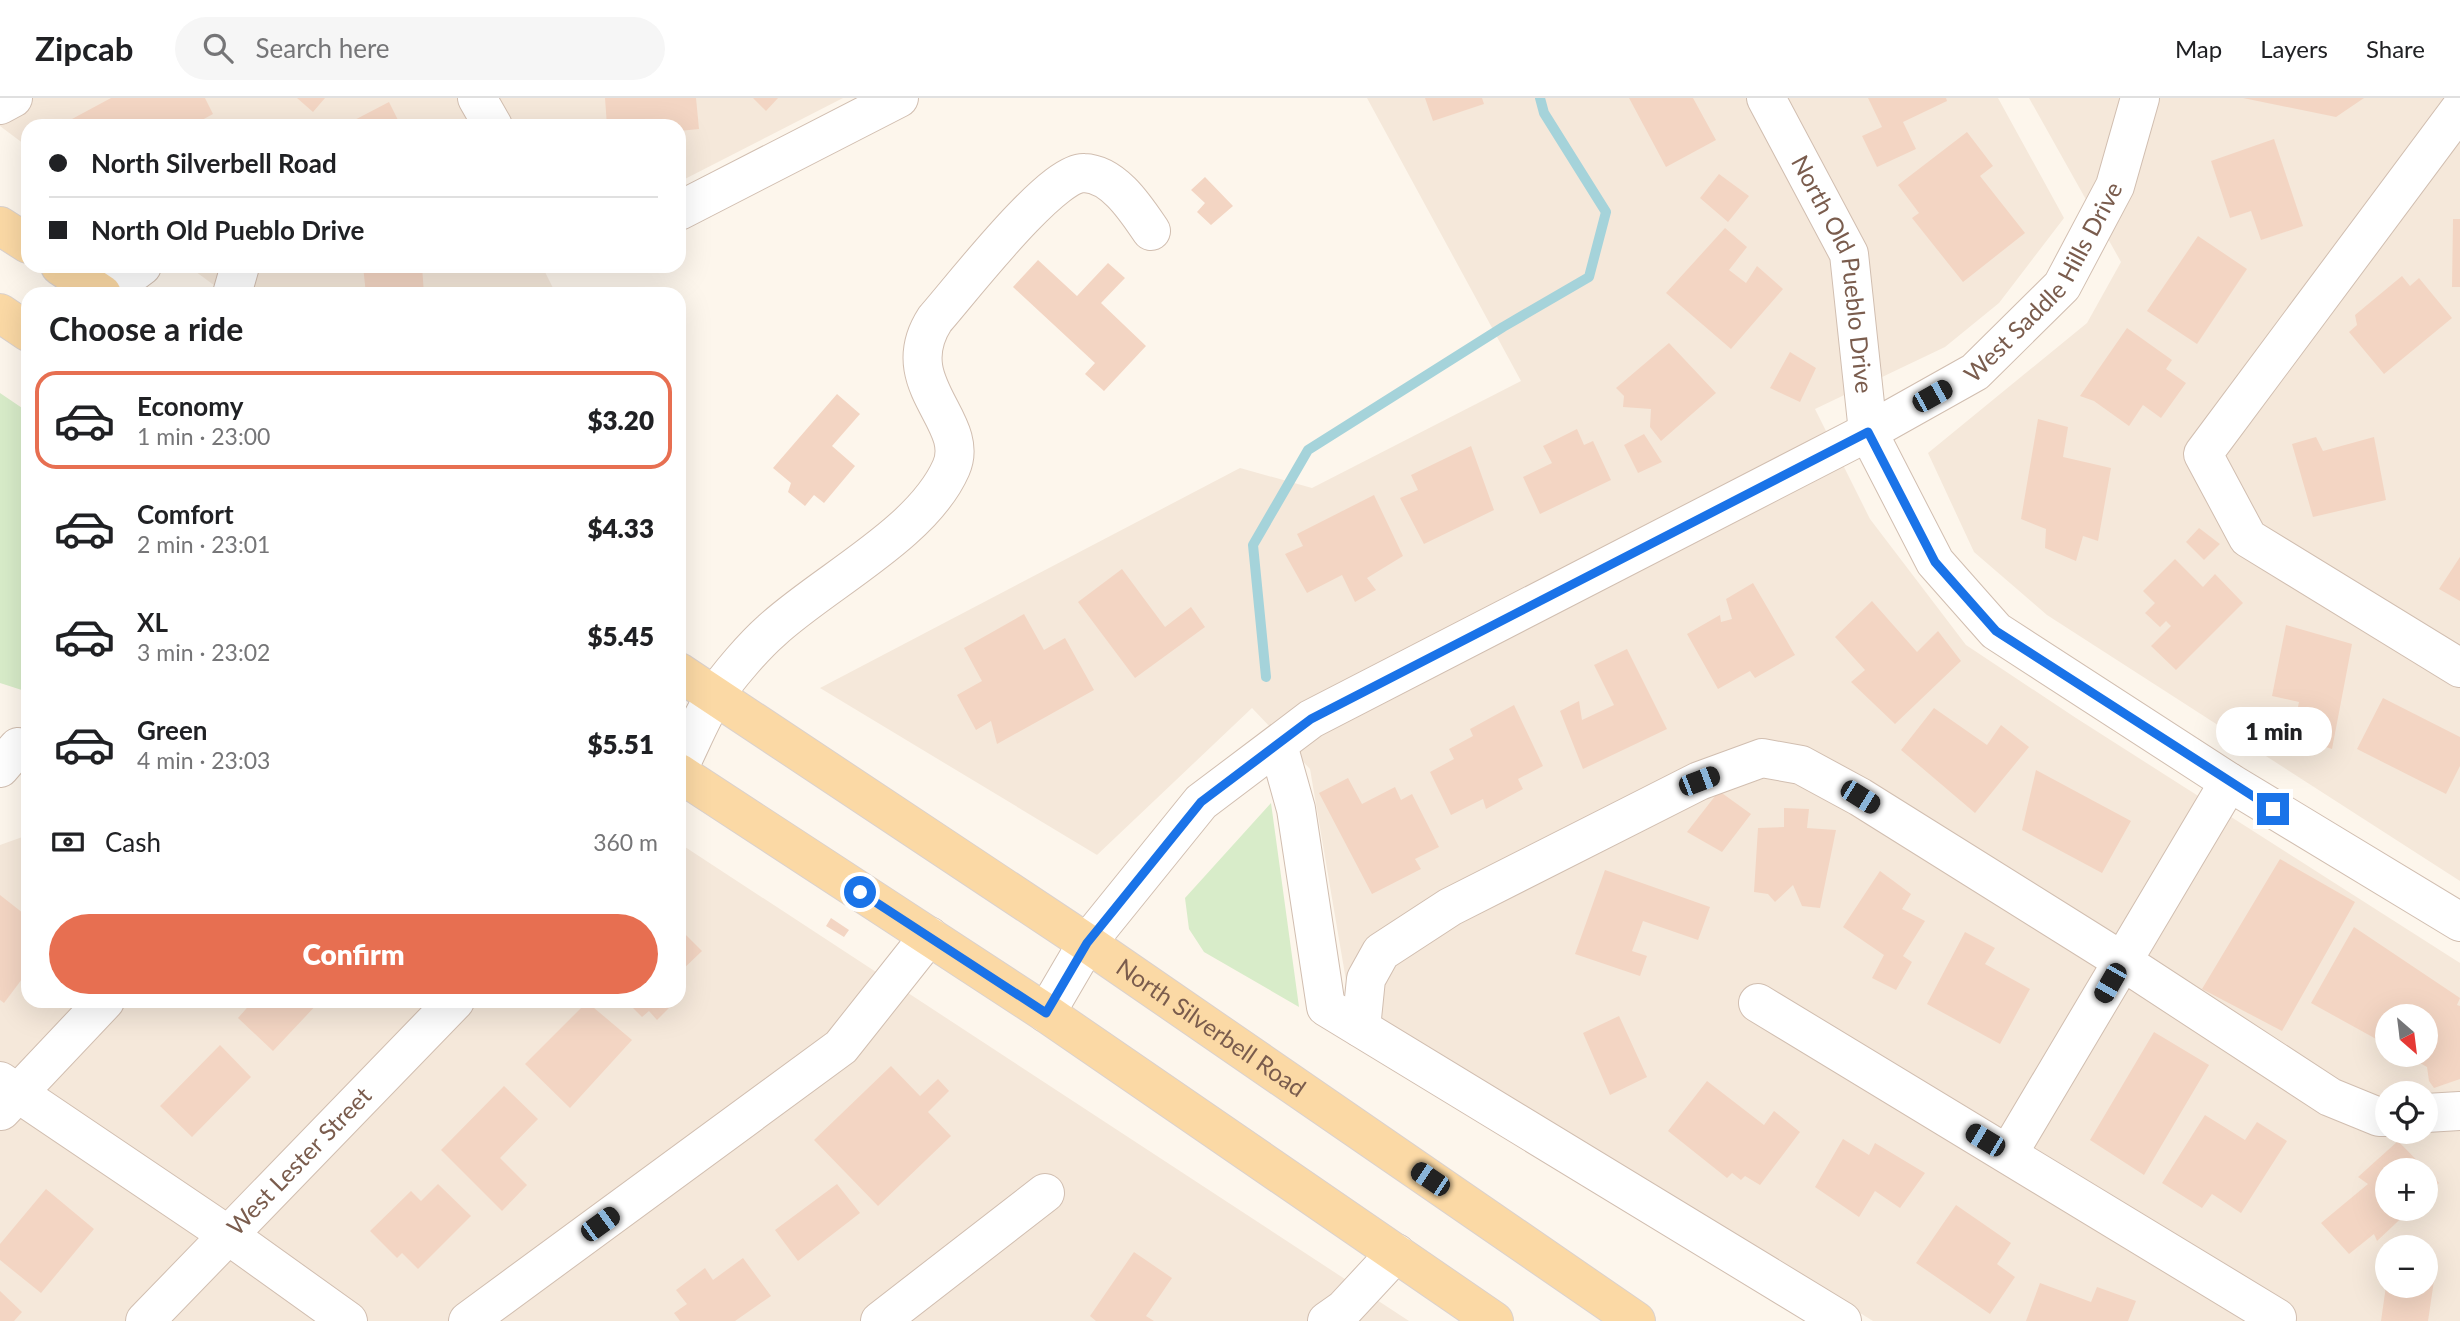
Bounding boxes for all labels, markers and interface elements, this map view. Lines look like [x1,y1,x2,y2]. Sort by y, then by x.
search box [175,17,665,80]
text: Zipcab [35,28,133,68]
icon: search [199,29,237,67]
text: Search here [255,32,390,64]
text: Map [2175,34,2222,63]
text: Layers [2260,34,2328,63]
text: Share [2366,34,2425,63]
text: North Silverbell Road [91,147,337,179]
street label: North Old Pueblo Drive [1786,150,1880,395]
street label: West Saddle Hills Drive [1957,176,2128,387]
text: North Old Pueblo Drive [91,214,364,246]
text: Choose a ride [49,309,243,348]
car [1909,377,1956,415]
icon: car [53,389,116,452]
text: Economy [137,390,243,422]
text: $3.20 [587,404,654,436]
text: 1 min · 23:00 [137,422,270,450]
icon: car [53,497,116,560]
text: Comfort [137,498,234,530]
text: $4.33 [587,512,654,544]
text: 2 min · 23:01 [137,530,270,558]
icon: car [53,605,116,668]
text: XL [137,606,168,638]
text: $5.45 [587,620,654,652]
text: 3 min · 23:02 [137,638,270,666]
callout: 1 min [2215,708,2331,756]
icon: car [53,713,116,776]
text: Green [137,714,207,746]
text: 1 min [2245,717,2303,745]
text: $5.51 [587,728,654,760]
text: 4 min · 23:03 [137,746,270,774]
car [1676,764,1723,798]
car [1837,777,1884,817]
route end [2257,793,2289,825]
icon: cash [49,823,87,861]
text: Cash [105,826,161,858]
text: 360 m [593,828,658,856]
route start [844,876,876,908]
button: Confirm [49,914,658,994]
street label: North Silverbell Road [1111,952,1312,1102]
car [2091,960,2130,1006]
north arrow [2375,1004,2438,1068]
map controls [2375,1004,2438,1298]
street label: West Lester Street [220,1080,377,1241]
button: locate [2375,1081,2438,1144]
car [1962,1120,2009,1160]
button: + [2375,1158,2438,1221]
car [1407,1159,1454,1199]
car [577,1203,624,1245]
button: − [2375,1235,2438,1298]

